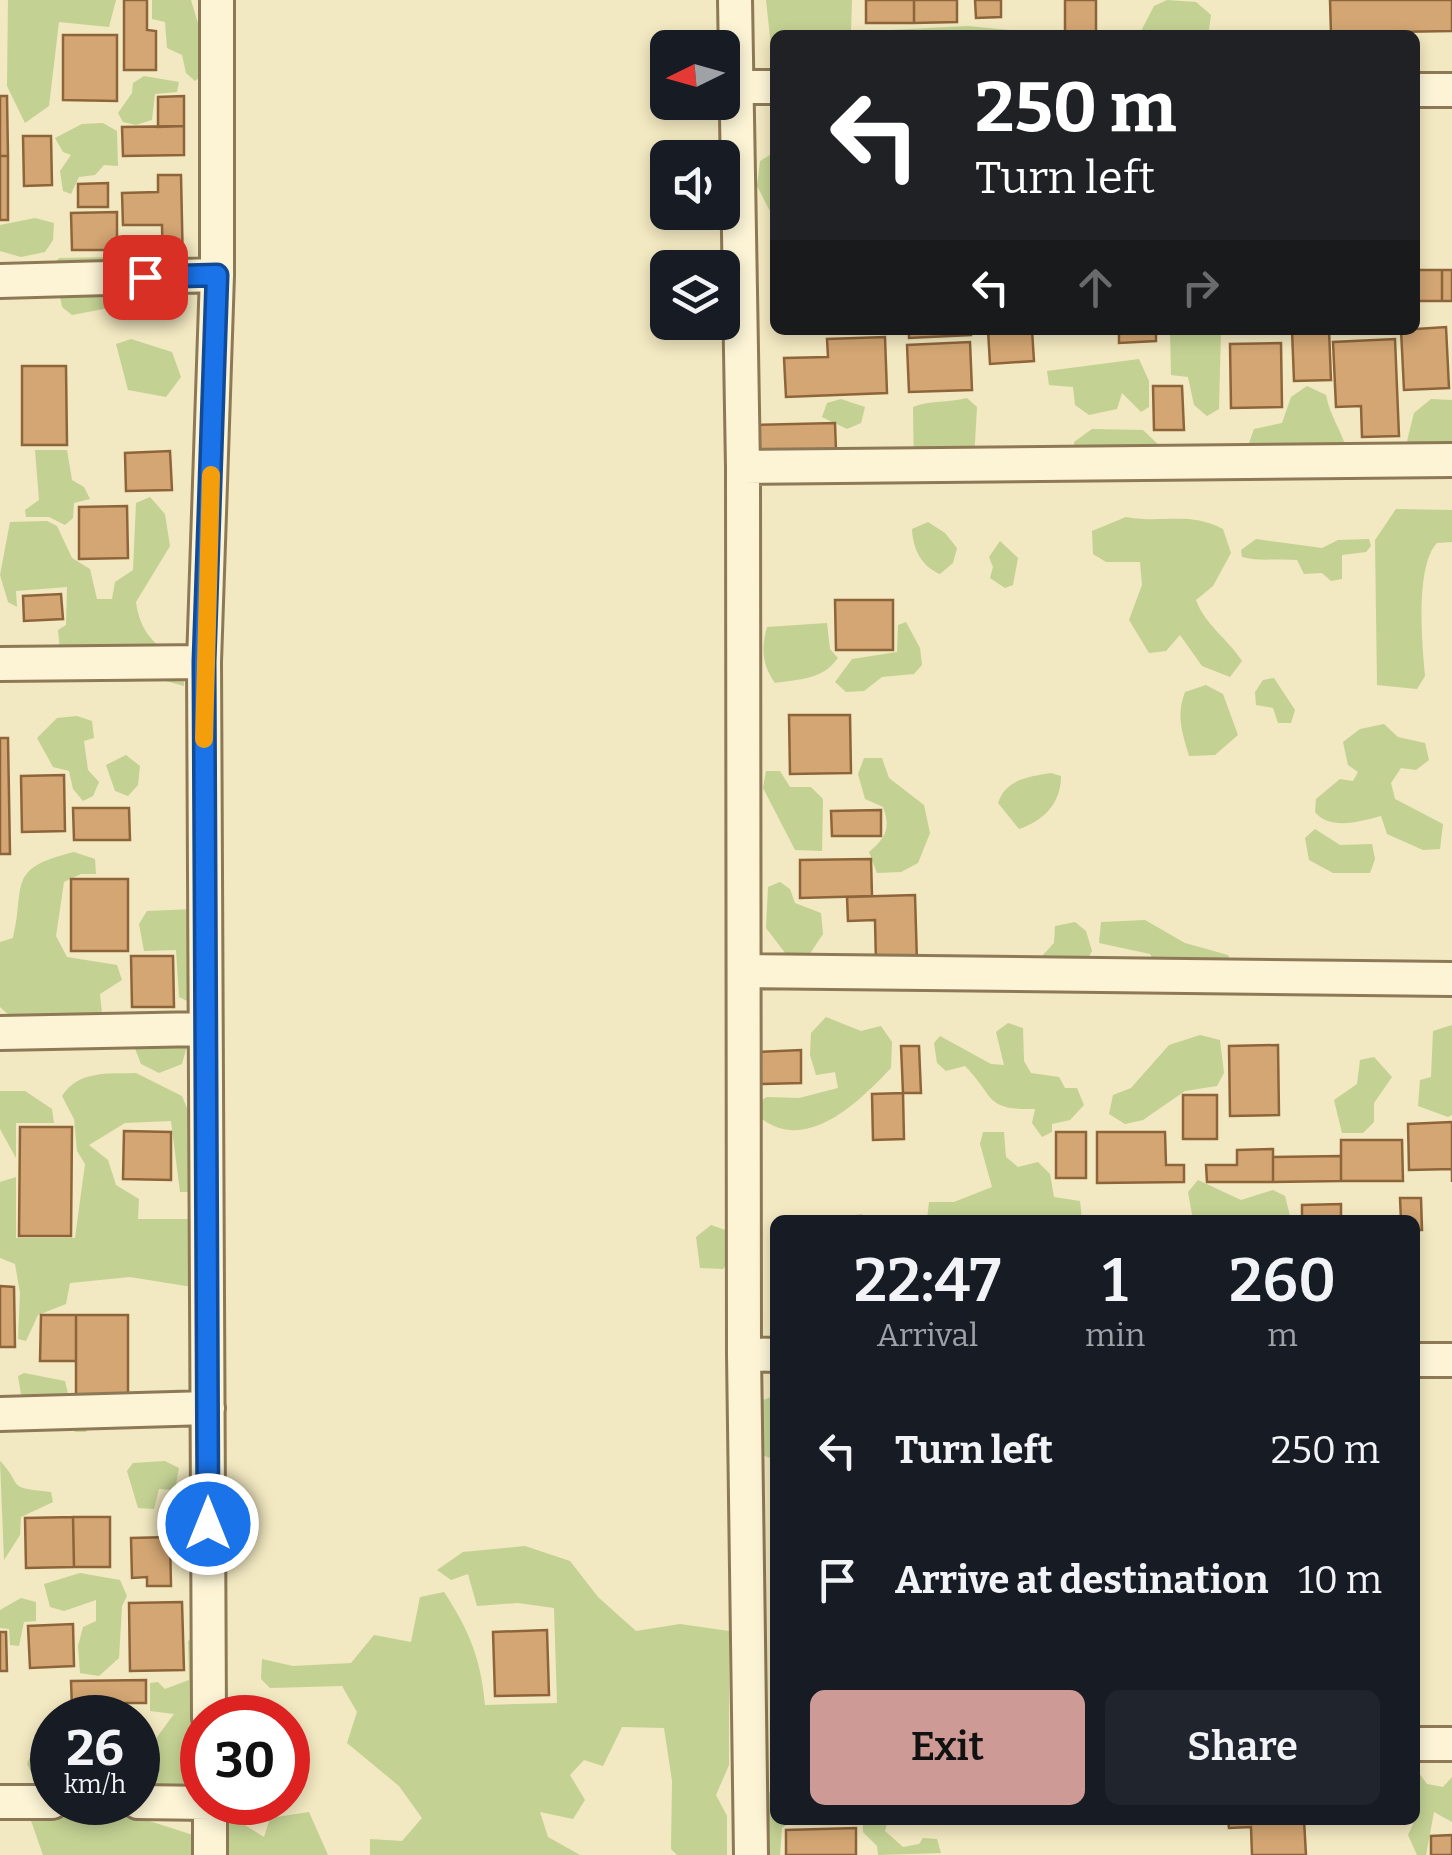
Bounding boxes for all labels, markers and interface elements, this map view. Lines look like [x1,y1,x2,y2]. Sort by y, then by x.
north arrow [650,30,740,120]
map controls [650,30,740,340]
text: 250 m [975,66,1177,150]
icon: left [810,70,940,200]
button: sound [650,140,740,230]
text: Turn left [975,151,1155,205]
pin [103,235,188,320]
icon: arrive [118,250,173,305]
button: layers [650,250,740,340]
icon: left [963,260,1018,315]
icon: ahead [1068,260,1123,315]
icon: right [1173,260,1228,315]
text: 22:47 [854,1245,1001,1317]
text: 1 [1102,1245,1128,1317]
text: 260 [1229,1245,1336,1317]
text: Arrival [877,1316,978,1354]
text: min [1085,1316,1145,1354]
text: m [1267,1316,1298,1354]
icon: left [810,1423,865,1478]
text: Turn left [895,1427,1053,1473]
text: 250 m [1271,1427,1380,1473]
position arrow [156,1472,260,1576]
icon: arrive [810,1553,865,1608]
text: Arrive at destination [895,1557,1268,1603]
text: 10 m [1298,1557,1382,1603]
button: Exit [810,1690,1085,1805]
button: Share [1105,1690,1380,1805]
speed limit sign: 30 [180,1695,310,1825]
text: 26 [66,1718,124,1778]
text: km/h [64,1770,126,1800]

